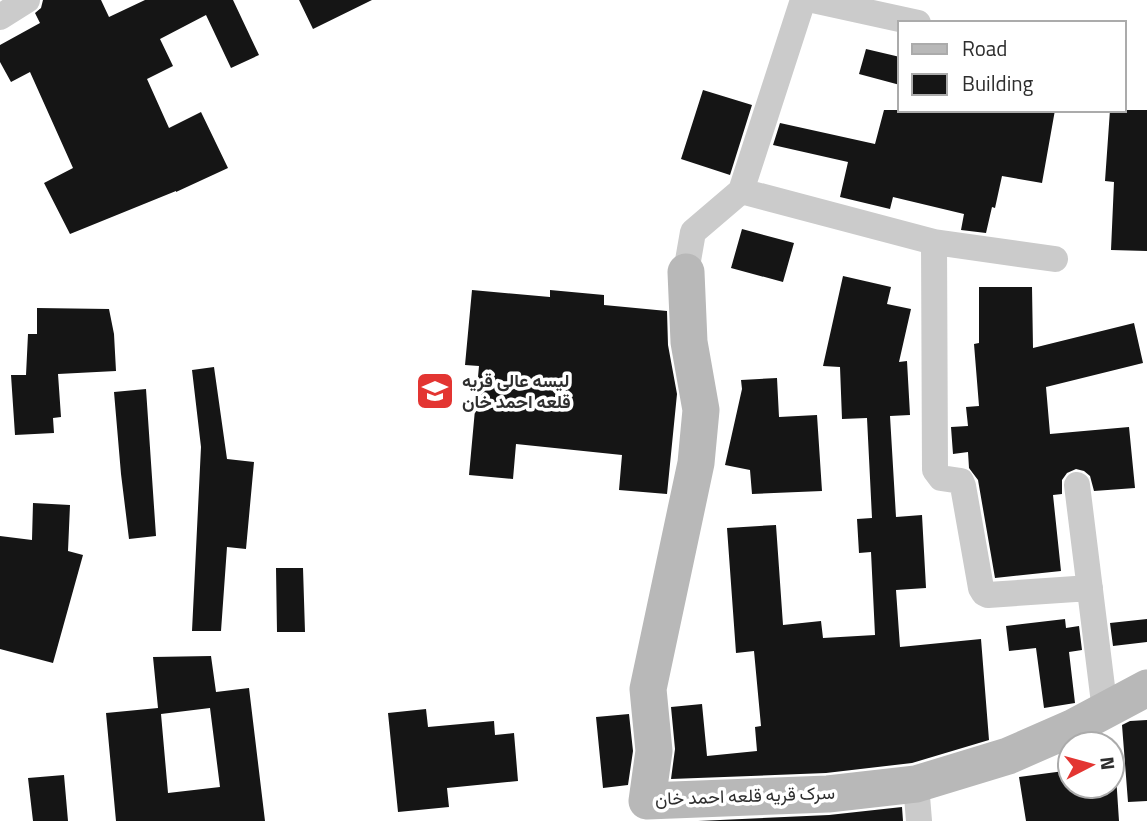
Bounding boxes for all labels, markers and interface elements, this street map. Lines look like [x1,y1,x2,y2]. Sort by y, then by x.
legend [898,21,1126,112]
text: Road [962,32,1007,64]
text: Building [962,67,1034,99]
place label: لیسه عالی قریه قلعه احمد خان [462,367,571,415]
school or university icon: لیسه عالی قریه قلعه احمد خان [414,370,456,412]
north arrow [1056,730,1126,800]
text: N [1093,755,1124,771]
street label: سرک قریه قلعه احمد خان [655,779,835,812]

